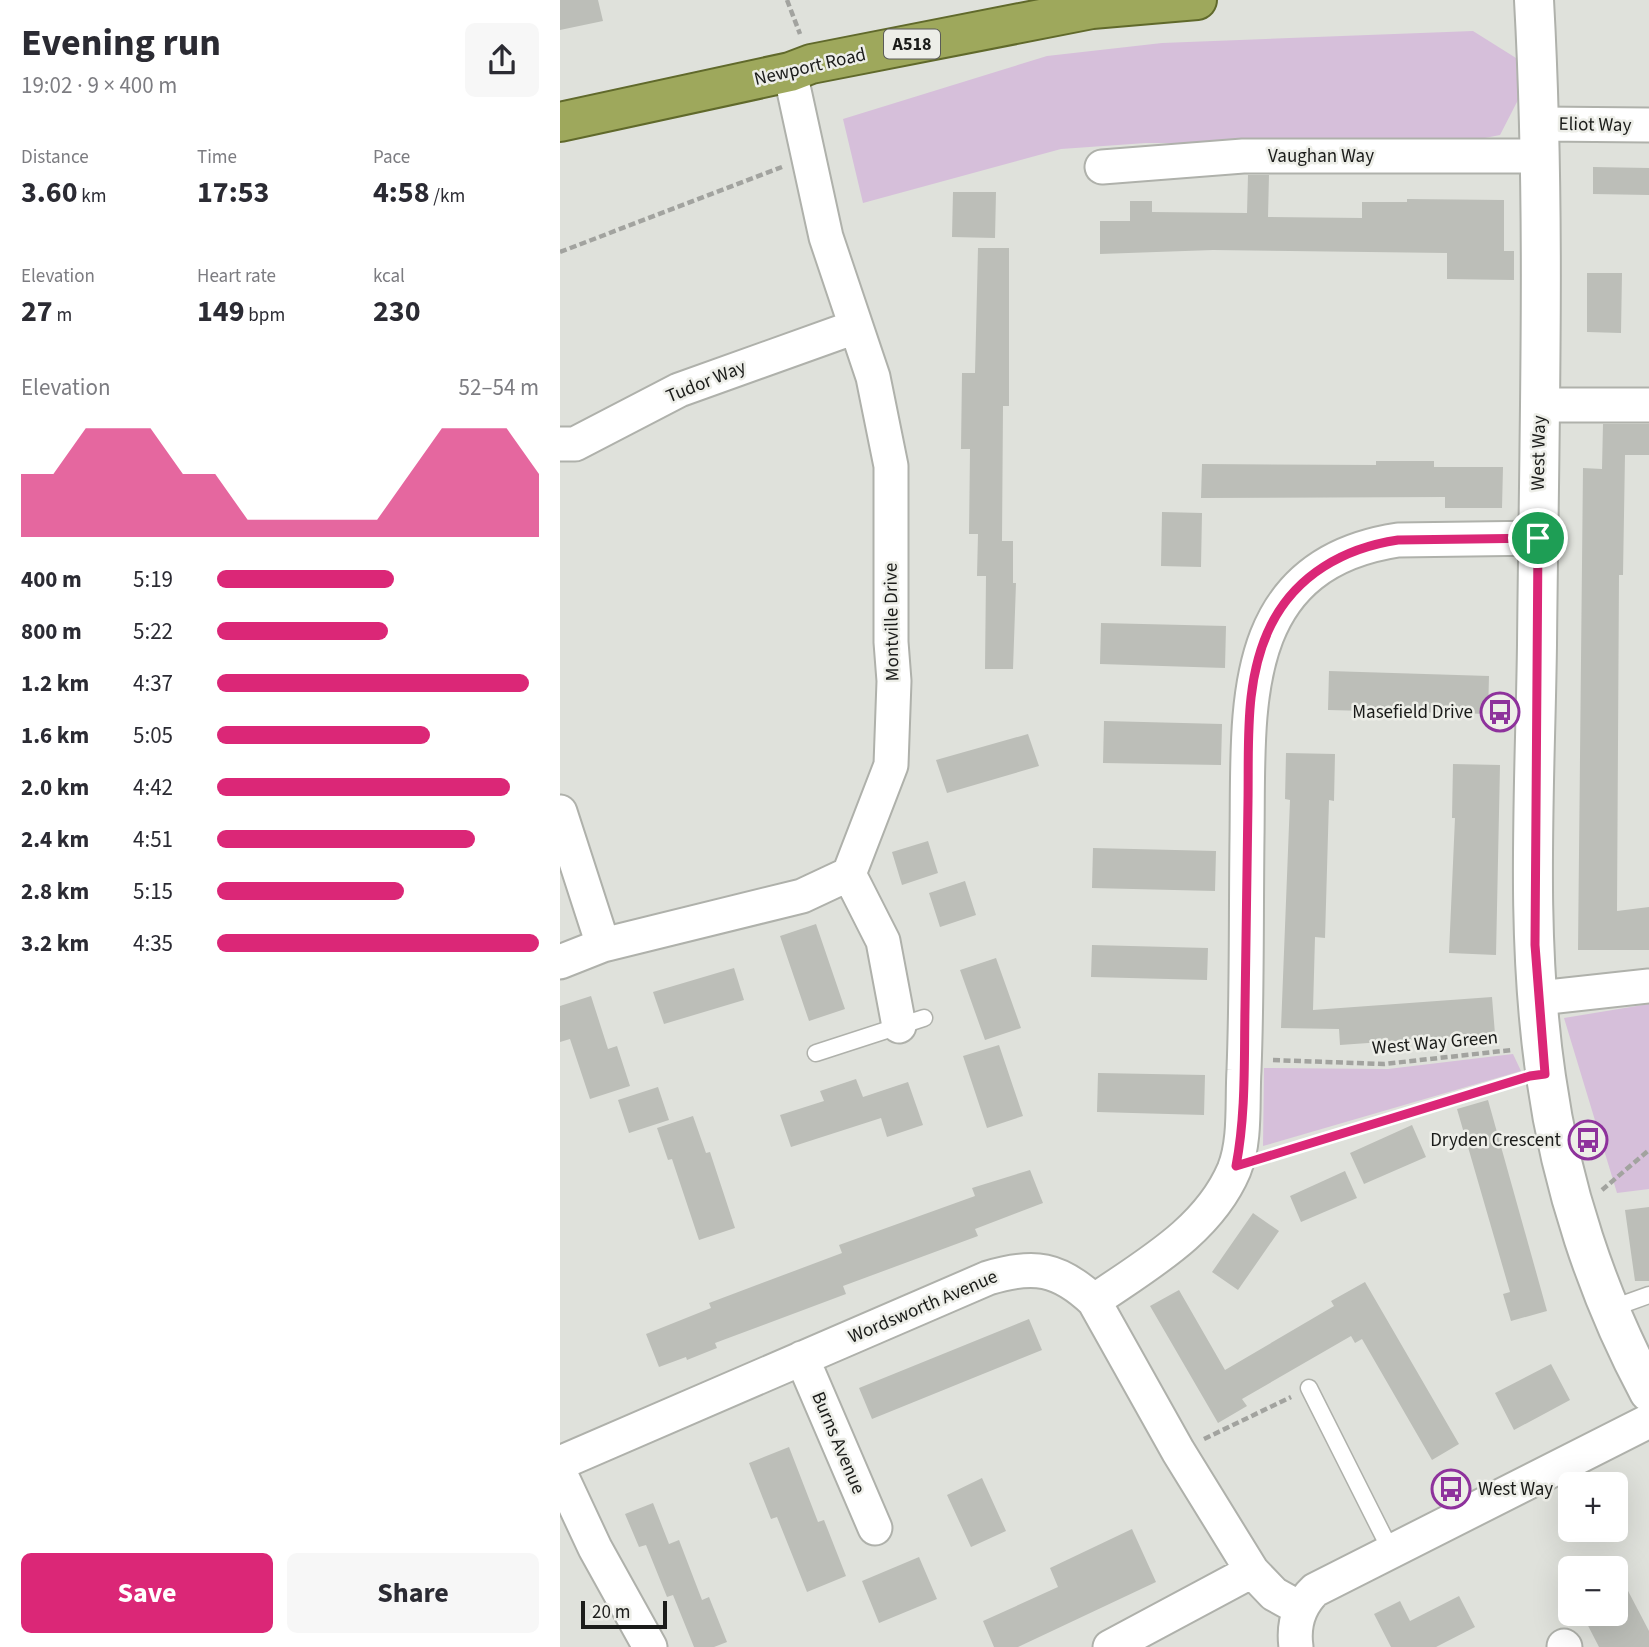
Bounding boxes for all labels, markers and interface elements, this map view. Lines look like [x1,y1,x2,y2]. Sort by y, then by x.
text: Evening run [21,16,221,70]
button: share [465,23,539,97]
road number: A518 [884,29,940,58]
street label: Newport Road [751,41,869,93]
text: 19:02 · 9 × 400 m [21,69,177,102]
street label: Eliot Way [1558,111,1632,139]
street label: Vaughan Way [1268,143,1374,170]
text: Distance [21,144,89,171]
text: Time [197,144,237,171]
text: Pace [373,144,410,171]
text: 3.60 [21,171,78,214]
text: 17:53 [197,171,269,214]
text: 4:58 [373,171,430,214]
text: km [78,183,107,210]
text: /km [430,183,465,210]
text: Elevation [21,263,95,290]
text: Heart rate [197,263,276,290]
text: kcal [373,263,405,290]
text: 27 [21,290,53,333]
text: 149 [197,290,245,333]
text: 230 [373,290,421,333]
text: m [53,302,72,329]
text: bpm [245,302,285,329]
street label: Tudor Way [662,354,750,410]
text: Elevation [21,371,111,404]
text: 52–54 m [459,371,539,404]
street label: West Way [1525,415,1553,491]
pin [1508,508,1568,568]
icon: arrive [1519,519,1557,557]
street label: Montville Drive [877,562,907,682]
text: 400 m [21,563,82,596]
text: 5:19 [133,563,173,596]
text: 800 m [21,615,82,648]
text: 5:22 [133,615,173,648]
text: 1.2 km [21,667,89,700]
text: 4:37 [133,667,173,700]
bus stop icon: Masefield Drive [1479,691,1521,733]
place label: Masefield Drive [1352,699,1473,726]
text: 1.6 km [21,719,89,752]
text: 5:05 [133,719,173,752]
text: 2.0 km [21,771,89,804]
text: 4:42 [133,771,173,804]
text: 2.4 km [21,823,89,856]
text: 4:51 [133,823,173,856]
text: 2.8 km [21,875,89,908]
text: 5:15 [133,875,173,908]
text: 3.2 km [21,927,89,960]
text: 4:35 [133,927,173,960]
street label: West Way Green [1371,1024,1499,1062]
bus stop icon: Dryden Crescent [1567,1119,1609,1161]
place label: Dryden Crescent [1430,1127,1562,1154]
street label: Wordsworth Avenue [844,1263,1002,1351]
street label: Burns Avenue [804,1388,872,1498]
bus stop icon: West Way [1430,1468,1472,1510]
map controls [1558,1472,1628,1626]
button: + [1558,1472,1628,1542]
place label: West Way [1478,1476,1553,1503]
button: Save [21,1553,273,1633]
button: Share [287,1553,539,1633]
button: − [1558,1556,1628,1626]
scale bar [581,1598,667,1630]
text: 20 m [592,1599,630,1626]

